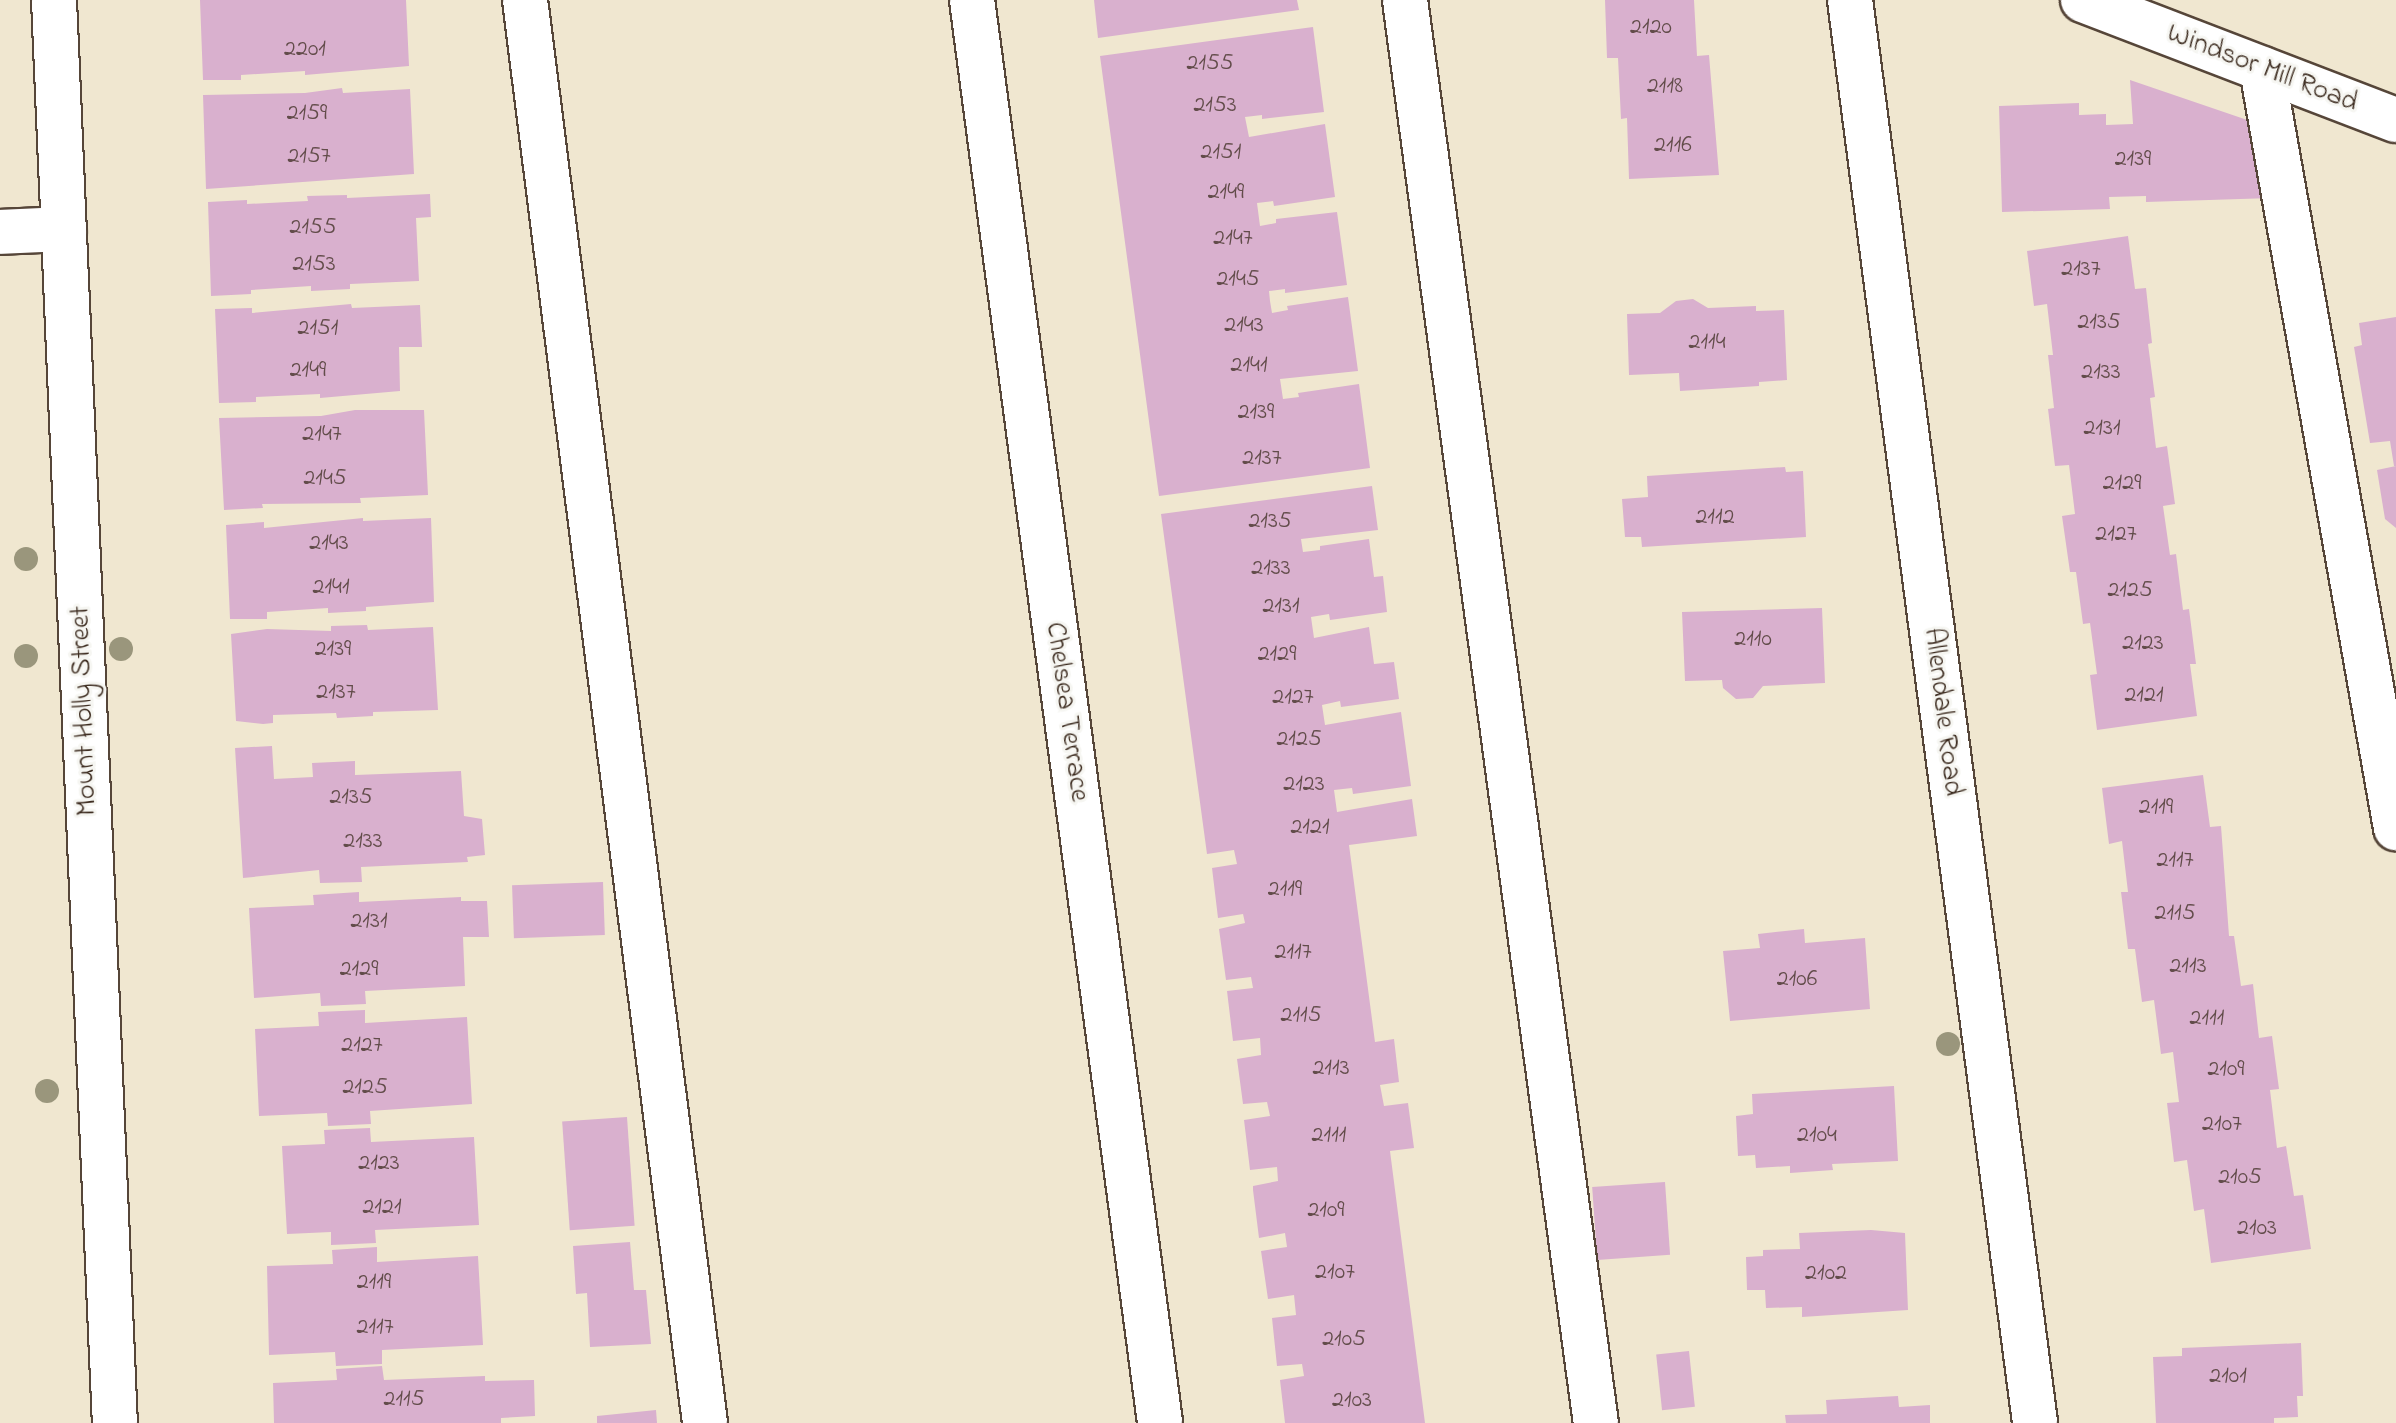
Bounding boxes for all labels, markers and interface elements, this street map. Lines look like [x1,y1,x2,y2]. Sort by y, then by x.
house number: 2120 [1630,14,1672,42]
street label: Windsor Mill Road [2162,17,2362,121]
house number: 2201 [284,36,326,64]
house number: 2155 [1186,50,1234,78]
house number: 2118 [1647,73,1683,101]
house number: 2153 [1193,92,1237,120]
house number: 2159 [287,100,327,128]
house number: 2116 [1654,132,1692,160]
house number: 2151 [1201,139,1241,167]
house number: 2157 [287,143,331,171]
house number: 2139 [2115,146,2151,174]
house number: 2149 [1208,179,1244,207]
house number: 2155 [289,214,337,242]
house number: 2147 [1213,225,1253,253]
house number: 2153 [292,251,336,279]
house number: 2137 [2061,256,2101,284]
house number: 2145 [1216,266,1260,294]
house number: 2135 [2077,309,2121,337]
house number: 2143 [1224,312,1264,340]
house number: 2151 [298,315,338,343]
house number: 2114 [1688,329,1726,357]
house number: 2141 [1230,352,1268,380]
house number: 2149 [290,357,326,385]
house number: 2133 [2081,359,2121,387]
house number: 2139 [1238,399,1274,427]
house number: 2131 [2083,415,2121,443]
house number: 2147 [302,421,342,449]
house number: 2137 [1242,445,1282,473]
house number: 2145 [303,465,347,493]
house number: 2129 [2103,470,2141,498]
house number: 2112 [1695,504,1735,532]
house number: 2135 [1248,508,1292,536]
house number: 2127 [2095,521,2137,549]
house number: 2143 [309,530,349,558]
house number: 2133 [1251,555,1291,583]
house number: 2141 [312,574,350,602]
house number: 2125 [2107,577,2153,605]
house number: 2131 [1262,593,1300,621]
street label: Mount Holly Street [65,605,105,817]
street label: Chelsea Terrace [1037,620,1095,804]
house number: 2110 [1734,626,1772,654]
street label: Allendale Road [1915,626,1969,798]
house number: 2123 [2122,630,2164,658]
house number: 2139 [315,636,351,664]
house number: 2129 [1258,641,1296,669]
house number: 2137 [316,679,356,707]
house number: 2121 [2124,682,2164,710]
house number: 2127 [1272,684,1314,712]
house number: 2125 [1276,726,1322,754]
house number: 2123 [1283,771,1325,799]
house number: 2135 [329,784,373,812]
house number: 2119 [2139,794,2173,822]
house number: 2121 [1290,814,1330,842]
house number: 2133 [343,828,383,856]
house number: 2117 [2156,847,2194,875]
house number: 2119 [1268,876,1302,904]
house number: 2115 [2155,900,2195,928]
house number: 2131 [350,908,388,936]
house number: 2117 [1274,939,1312,967]
house number: 2113 [2169,953,2207,981]
house number: 2129 [340,956,378,984]
house number: 2106 [1777,966,1817,994]
house number: 2115 [1281,1002,1321,1030]
house number: 2111 [2190,1005,2224,1033]
house number: 2127 [341,1032,383,1060]
house number: 2113 [1312,1055,1350,1083]
house number: 2109 [2207,1056,2245,1084]
house number: 2125 [342,1074,388,1102]
house number: 2107 [2202,1111,2242,1139]
house number: 2111 [1312,1122,1346,1150]
house number: 2104 [1797,1122,1837,1150]
house number: 2123 [358,1150,400,1178]
house number: 2105 [2218,1164,2262,1192]
house number: 2121 [362,1194,402,1222]
house number: 2109 [1307,1197,1345,1225]
house number: 2103 [2237,1215,2277,1243]
house number: 2107 [1315,1259,1355,1287]
house number: 2102 [1805,1260,1847,1288]
house number: 2119 [357,1269,391,1297]
house number: 2117 [356,1314,394,1342]
house number: 2105 [1322,1326,1366,1354]
house number: 2101 [2209,1363,2247,1391]
house number: 2115 [384,1386,424,1414]
house number: 2103 [1332,1387,1372,1415]

